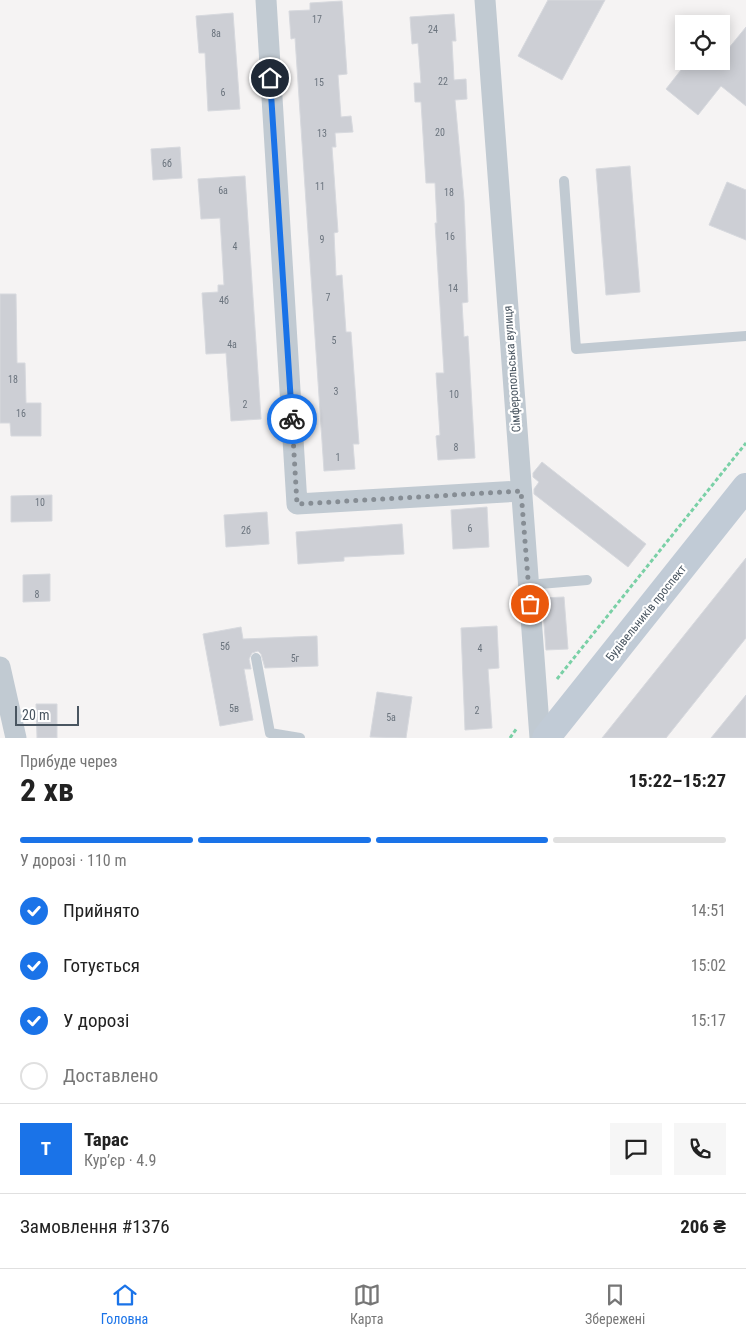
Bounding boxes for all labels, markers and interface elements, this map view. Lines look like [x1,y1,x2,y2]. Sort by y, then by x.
house number: 17 [312,14,322,25]
map controls [675,15,730,70]
button: locate [675,15,730,70]
house number: 24 [428,24,438,35]
house number: 8а [211,28,221,39]
pin [249,57,291,99]
icon: home [256,64,284,92]
house number: 22 [438,76,448,87]
house number: 15 [314,77,324,88]
house number: 6 [221,87,226,98]
house number: 20 [435,127,445,138]
house number: 13 [317,128,327,139]
house number: 6б [162,158,172,169]
house number: 11 [315,181,325,192]
house number: 6а [218,185,228,196]
house number: 18 [444,187,454,198]
house number: 16 [445,231,455,242]
house number: 9 [320,234,325,245]
house number: 4 [233,241,238,252]
house number: 14 [448,283,458,294]
house number: 7 [326,292,331,303]
house number: 4б [219,295,229,306]
street label: Сімферопольська вулиця [501,305,523,433]
house number: 5 [332,335,337,346]
house number: 4а [227,339,237,350]
house number: 18 [8,374,18,385]
house number: 3 [334,386,339,397]
house number: 10 [449,389,459,400]
courier [267,394,317,444]
house number: 2 [243,399,248,410]
icon: bike [278,405,306,433]
house number: 16 [16,408,26,419]
house number: 8 [454,442,459,453]
house number: 1 [336,452,340,463]
house number: 10 [35,497,45,508]
house number: 6 [468,523,473,534]
house number: 2б [241,525,251,536]
street label: Будівельників проспект [603,562,689,664]
pin [509,583,551,625]
house number: 8 [35,589,40,600]
icon: bag [516,590,544,618]
house number: 5б [220,641,230,652]
house number: 4 [478,643,483,654]
house number: 5г [291,653,300,664]
scale bar [15,703,79,726]
house number: 5в [229,703,239,714]
house number: 2 [475,705,480,716]
text: 20 m [22,707,50,723]
house number: 5а [386,712,396,723]
text: Прибуде через [20,752,117,771]
text: 15:22–15:27 [628,769,726,792]
text: 2 хв [20,771,74,809]
text: У дорозі · 110 m [20,851,126,870]
icon: check [20,897,48,925]
text: Прийнято [63,899,140,922]
text: 14:51 [691,901,726,920]
icon: check [20,952,48,980]
text: Готується [63,954,140,977]
text: 15:02 [691,956,726,975]
icon: check [20,1007,48,1035]
text: У дорозі [63,1009,129,1032]
text: 15:17 [691,1011,726,1030]
text: Доставлено [63,1064,158,1087]
button: chat [610,1123,662,1175]
button: phone [674,1123,726,1175]
text: Тарас [84,1128,129,1151]
text: Т [41,1137,51,1160]
text: Кур’єр · 4.9 [84,1151,156,1170]
text: Замовлення #1376 [20,1215,170,1238]
text: 206 ₴ [680,1215,726,1238]
tab: Головна [101,1281,148,1327]
tab: Карта [350,1281,383,1327]
tab: Збережені [585,1281,645,1327]

